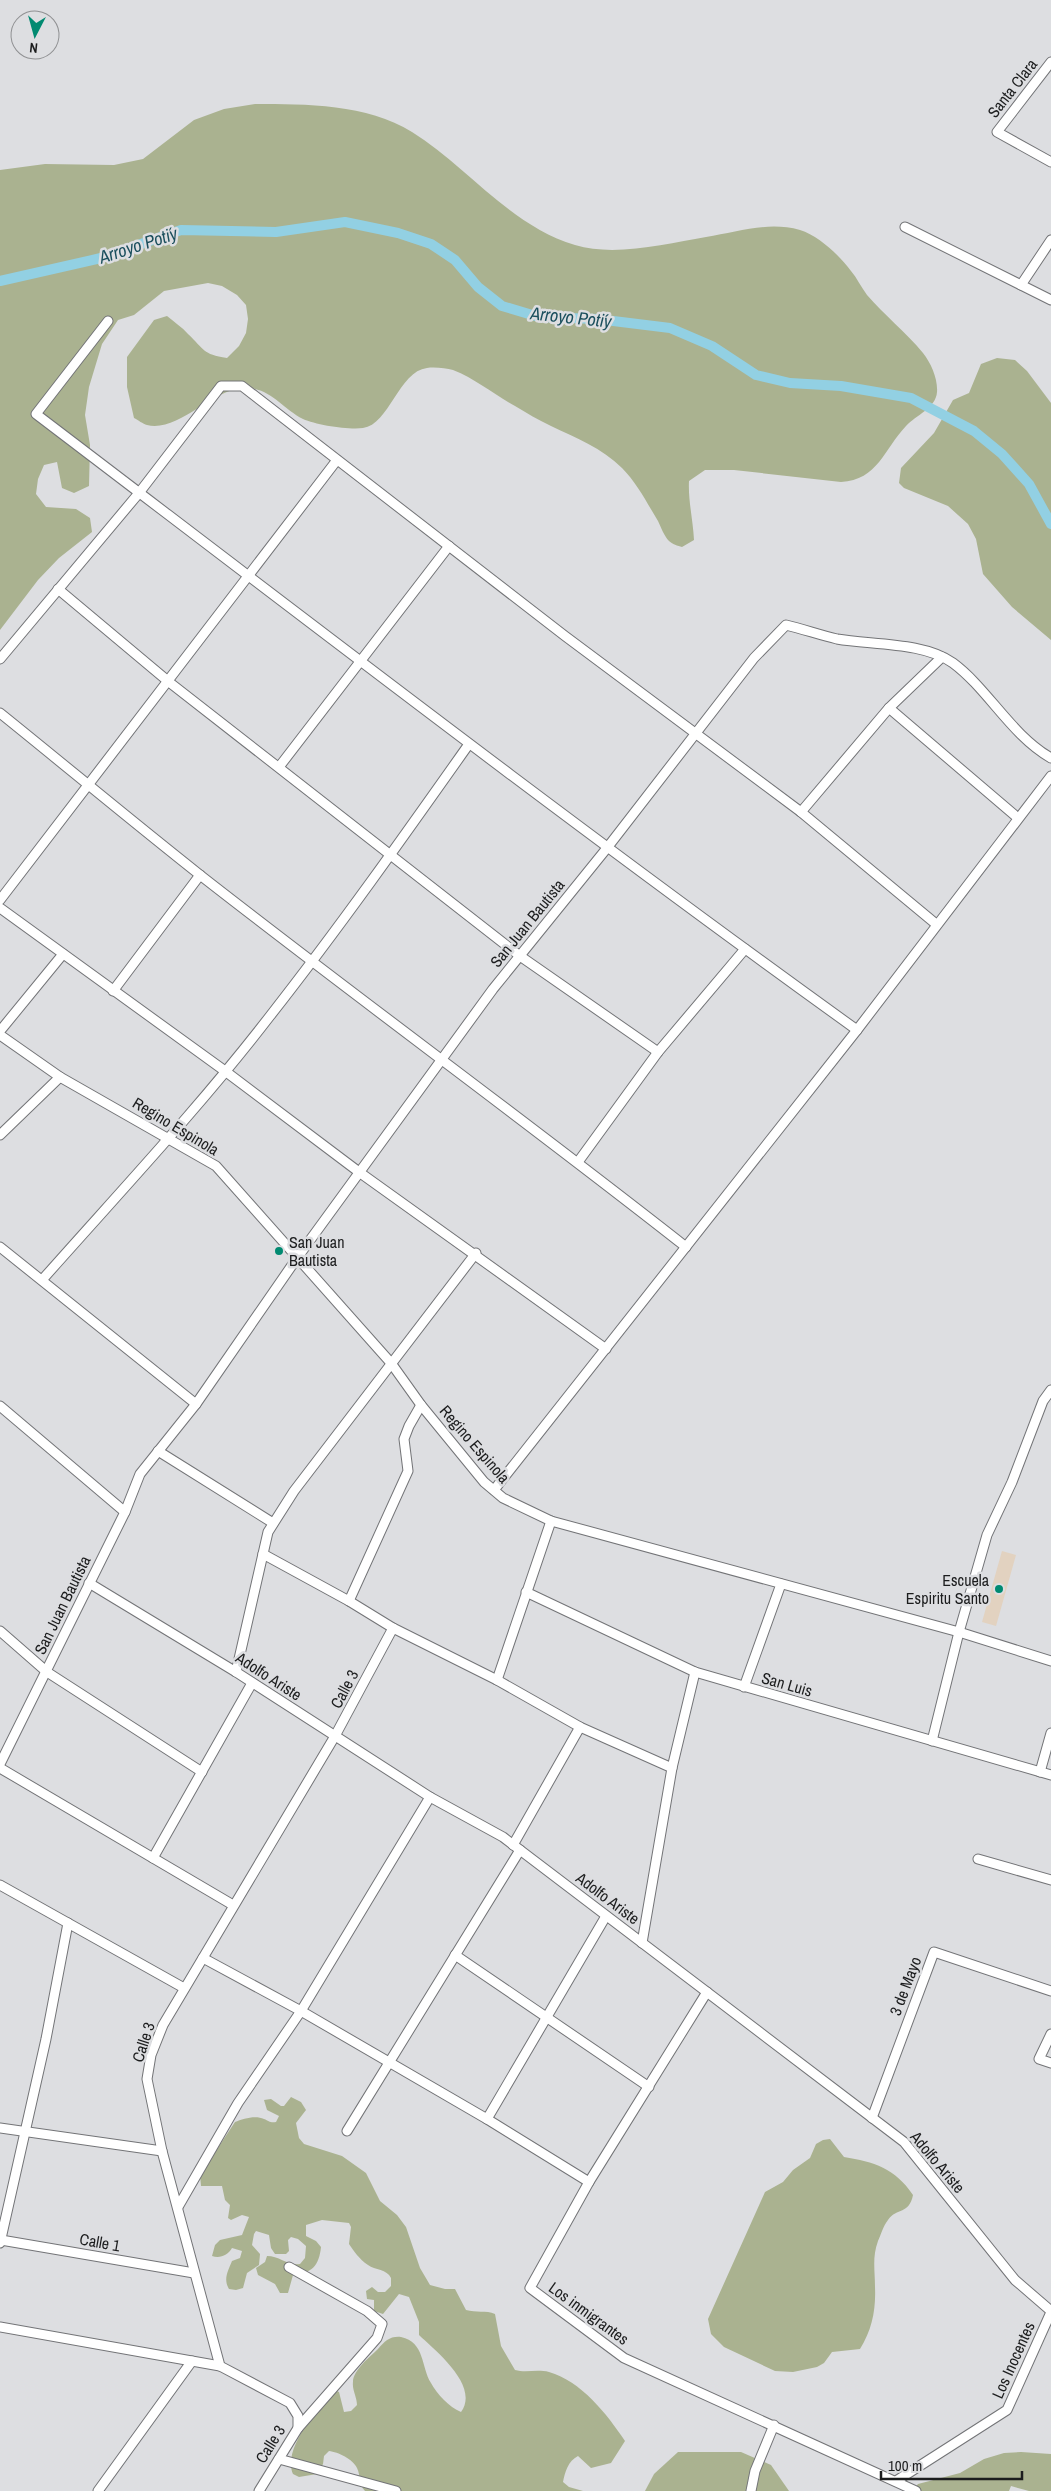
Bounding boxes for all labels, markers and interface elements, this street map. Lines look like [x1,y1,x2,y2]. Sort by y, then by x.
north arrow [10,10,60,60]
text: N [29,39,39,57]
street label: Santa Clara [982,53,1042,122]
water label: Arroyo Poti´y [95,220,182,270]
water label: Arroyo Poti´y [528,300,614,334]
street label: San Juan Bautista [485,874,570,972]
street label: Regino Espinola [129,1092,224,1161]
place label: San Juan Bautista [289,1231,344,1271]
marker: San Juan Bautista [273,1245,285,1257]
street label: Regino Espinola [435,1400,516,1488]
street label: San Juan Bautista [29,1551,96,1658]
place label: Escuela Espiritu Santo [906,1569,990,1609]
marker: Escuela Espiritu Santo [993,1583,1005,1595]
street label: Adolfo Ariste [231,1646,306,1705]
street label: Calle 3 [325,1666,363,1712]
street label: San Luis [759,1666,815,1702]
street label: Adolfo Ariste [571,1866,644,1929]
street label: 3 de Mayo [884,1953,926,2019]
street label: Calle 3 [126,2019,160,2065]
street label: Adolfo Ariste [905,2126,970,2198]
street label: Calle 1 [78,2228,123,2256]
street label: Los inmigrantes [544,2276,634,2350]
street label: Los Inocentes [986,2318,1040,2402]
street label: Calle 3 [250,2421,290,2467]
scale bar [881,2448,1022,2480]
text: 100 m [888,2455,922,2476]

